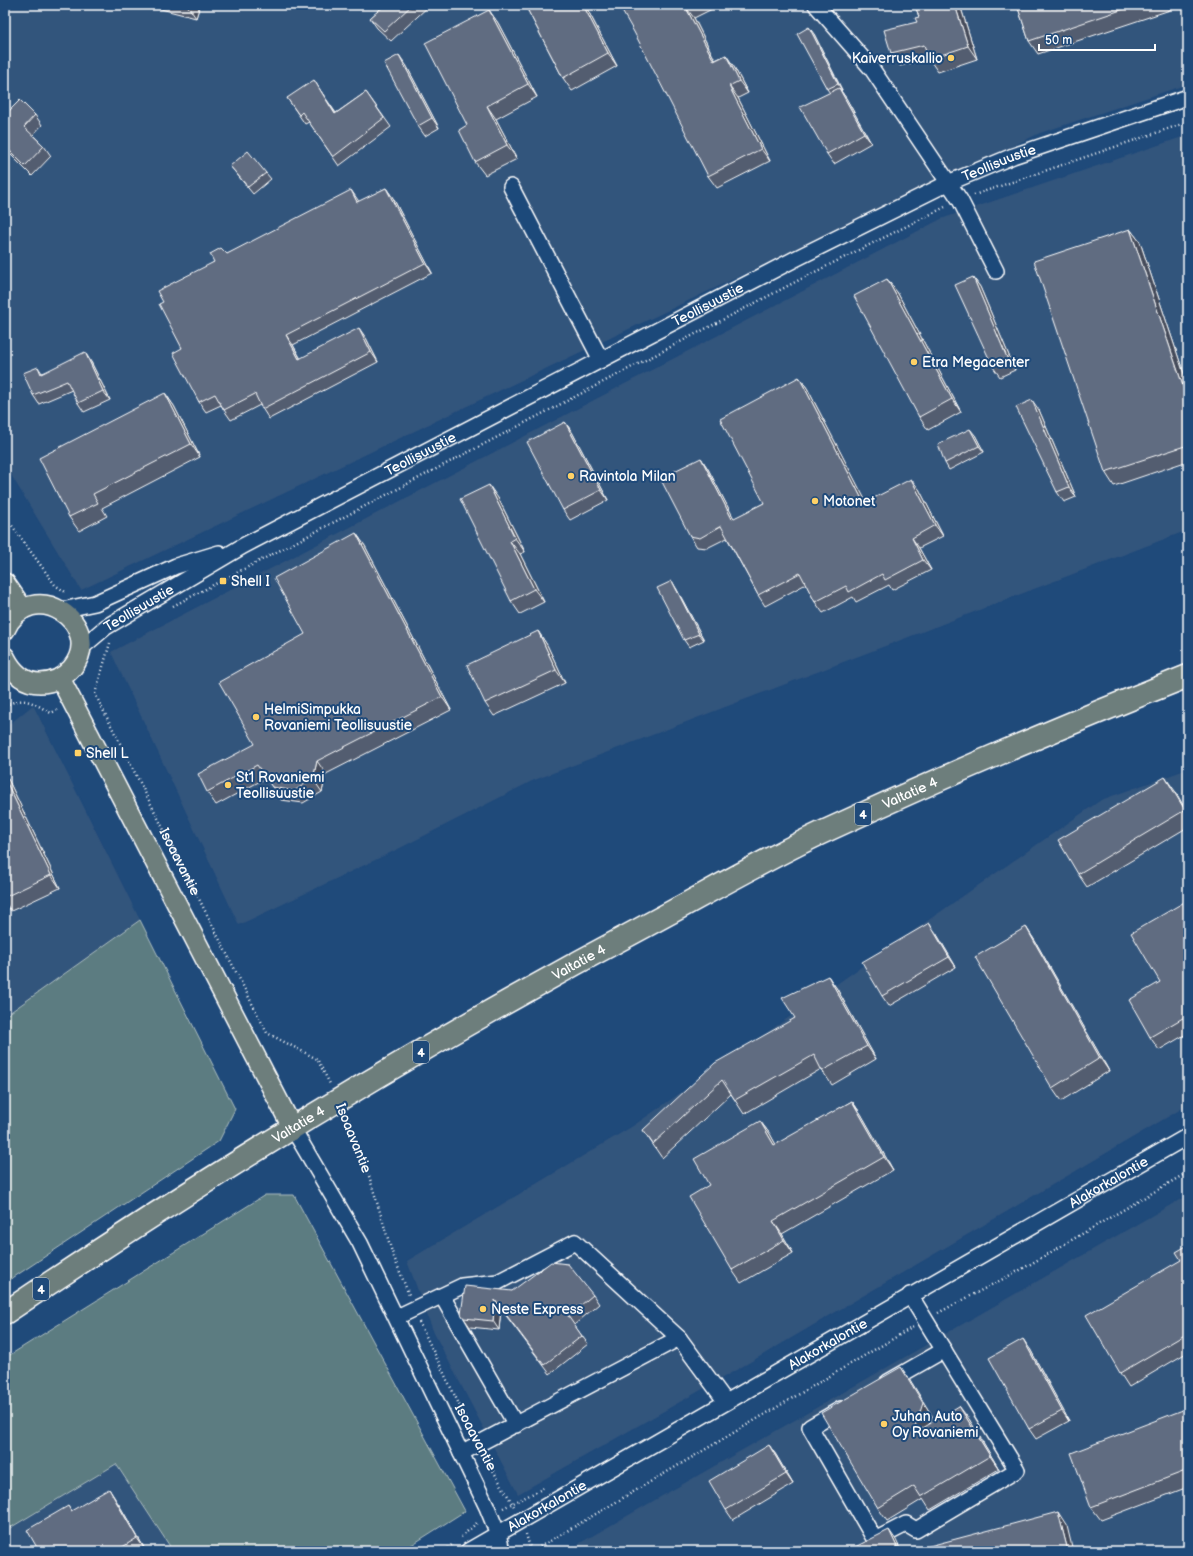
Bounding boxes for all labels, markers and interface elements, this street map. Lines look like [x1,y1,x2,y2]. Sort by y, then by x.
scale bar [1039,26,1155,52]
text: 50 m [1045,33,1072,48]
place label: Kaiverruskallio [852,50,943,67]
marker: Kaiverruskallio [946,53,956,63]
street label: Teollisuustie [959,141,1038,185]
street label: Teollisuustie [669,279,747,330]
place label: Etra Megacenter [922,354,1030,371]
marker: Etra Megacenter [909,357,919,367]
street label: Teollisuustie [382,429,459,480]
place label: Ravintola Milan [579,468,676,485]
marker: Ravintola Milan [566,471,576,481]
place label: Motonet [823,493,876,510]
marker: Motonet [810,496,820,506]
place label: Shell I [231,573,270,590]
marker: Shell I [218,576,228,586]
street label: Teollisuustie [101,581,177,635]
place label: HelmiSimpukka Rovaniemi Teollisuustie [264,701,412,734]
marker: HelmiSimpukka Rovaniemi Teollisuustie [251,712,261,722]
place label: Shell L [86,745,129,762]
marker: Shell L [73,748,83,758]
place label: St1 Rovaniemi Teollisuustie [236,769,325,802]
street label: Valtatie 4 [880,773,941,813]
marker: St1 Rovaniemi Teollisuustie [223,780,233,790]
road number: 4 [855,803,871,825]
street label: Isoaavantie [155,825,204,898]
street label: Valtatie 4 [549,941,609,984]
road number: 4 [413,1041,429,1063]
street label: Isoaavantie [332,1101,375,1175]
street label: Valtatie 4 [269,1102,329,1147]
street label: Alakorkalontie [1066,1153,1151,1212]
road number: 4 [33,1278,49,1300]
place label: Neste Express [491,1301,584,1318]
marker: Neste Express [478,1304,488,1314]
street label: Alakorkalontie [785,1315,870,1374]
street label: Isoaavantie [451,1401,500,1474]
place label: Juhan Auto Oy Rovaniemi [892,1408,979,1441]
marker: Juhan Auto Oy Rovaniemi [879,1419,889,1429]
street label: Alakorkalontie [504,1477,590,1535]

